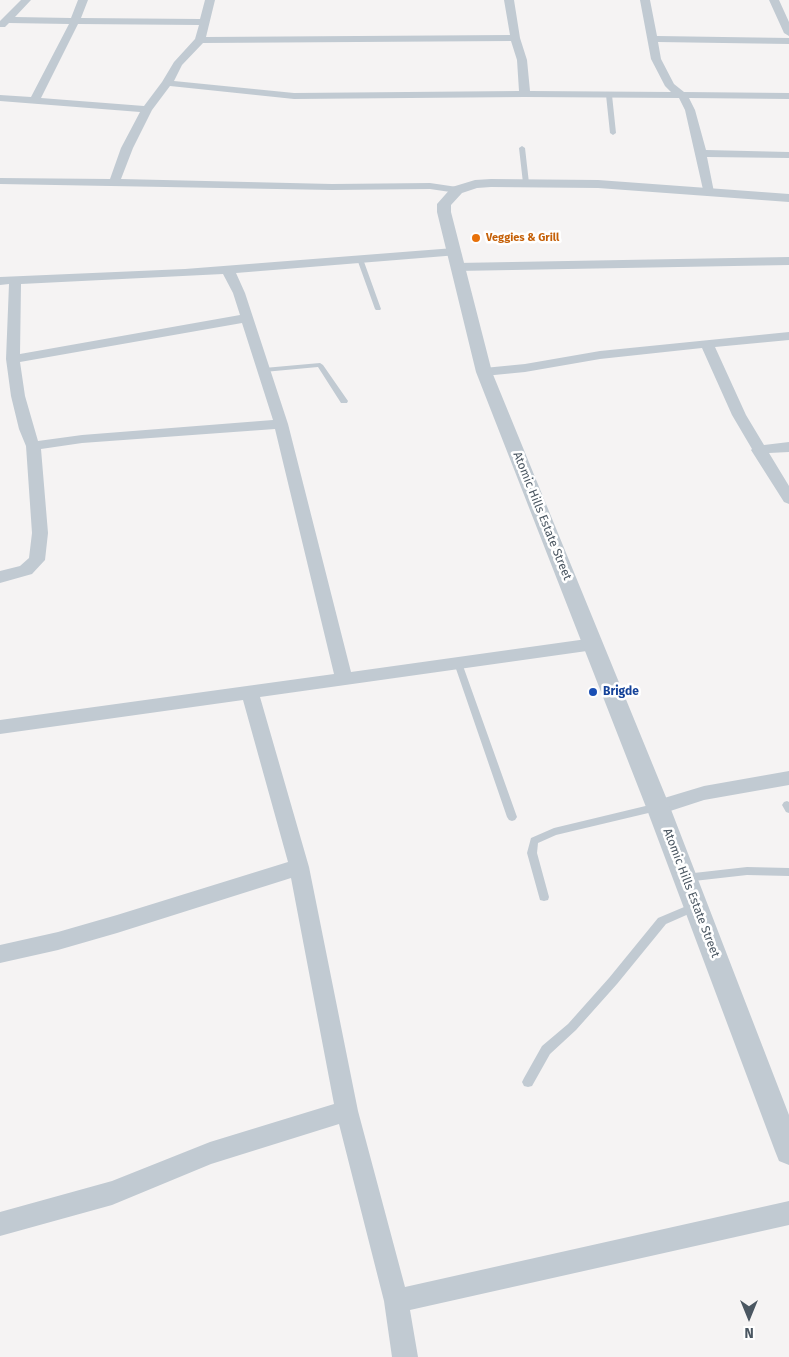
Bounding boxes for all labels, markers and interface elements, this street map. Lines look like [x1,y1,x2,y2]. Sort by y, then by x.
place label: Veggies & Grill [486,231,559,245]
marker: Veggies & Grill [470,232,482,244]
street label: Atomic Hills Estate Street [510,450,574,582]
place label: Brigde [603,685,639,699]
marker: Brigde [587,686,599,698]
street label: Atomic Hills Estate Street [660,826,722,960]
north arrow [724,1292,774,1342]
text: N [744,1324,754,1341]

